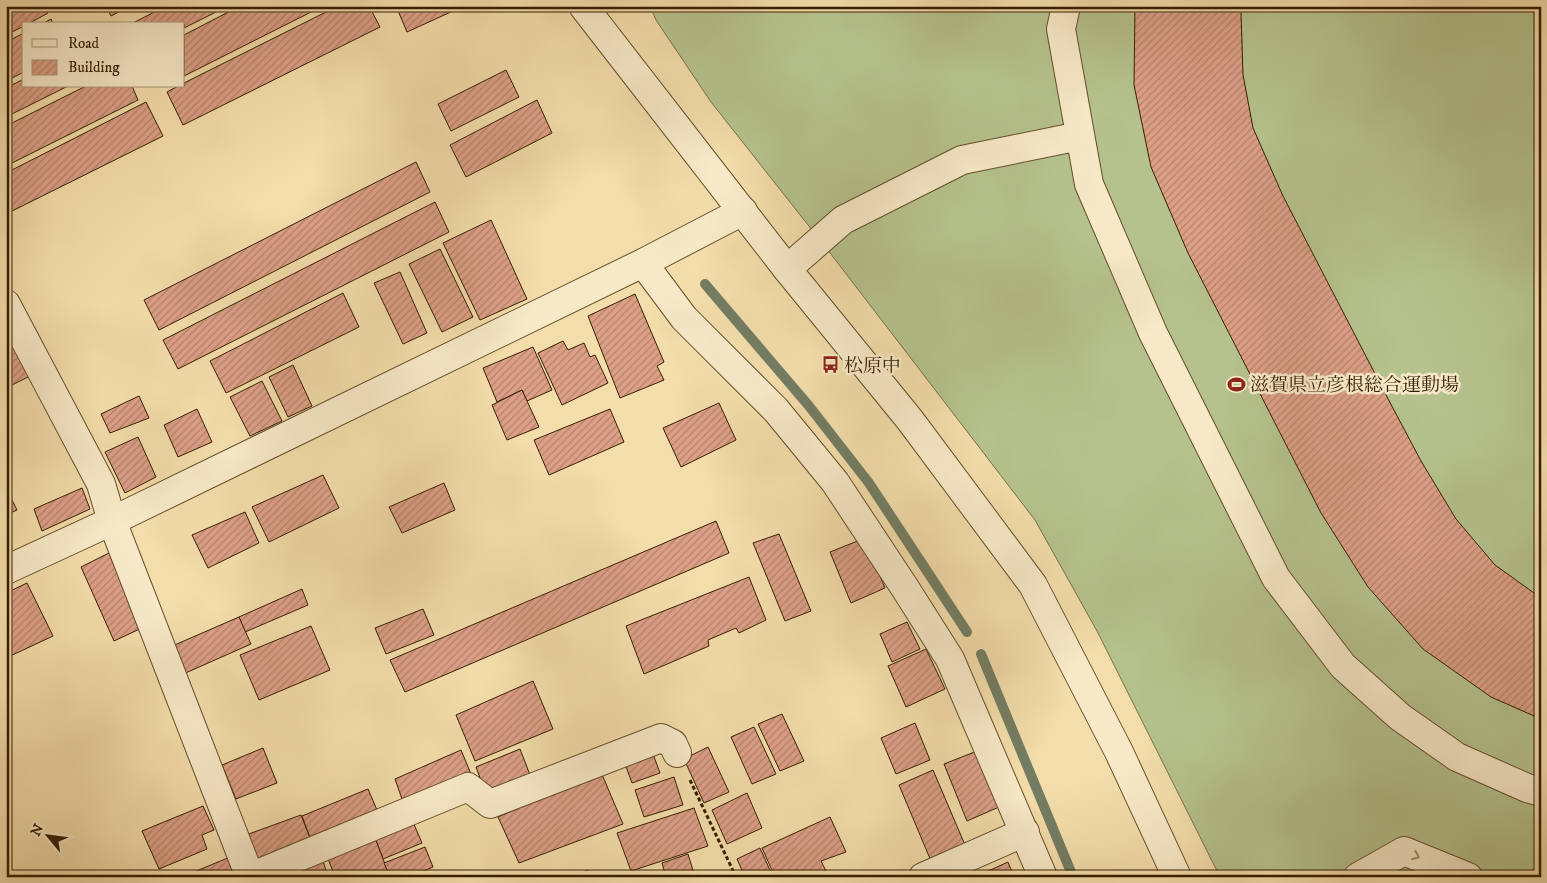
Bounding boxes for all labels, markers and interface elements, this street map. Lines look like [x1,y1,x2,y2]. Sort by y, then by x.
legend [22,22,185,88]
text: Road [68,34,100,53]
text: Building [68,58,120,77]
bus stop icon: 松原中 [820,355,840,375]
place label: 松原中 [844,355,901,378]
sports icon: 滋賀県立彦根総合運動場 [1226,374,1246,394]
place label: 滋賀県立彦根総合運動場 [1250,374,1459,397]
north arrow [22,810,72,860]
text: N [27,820,48,840]
one-way arrow [1411,849,1420,860]

